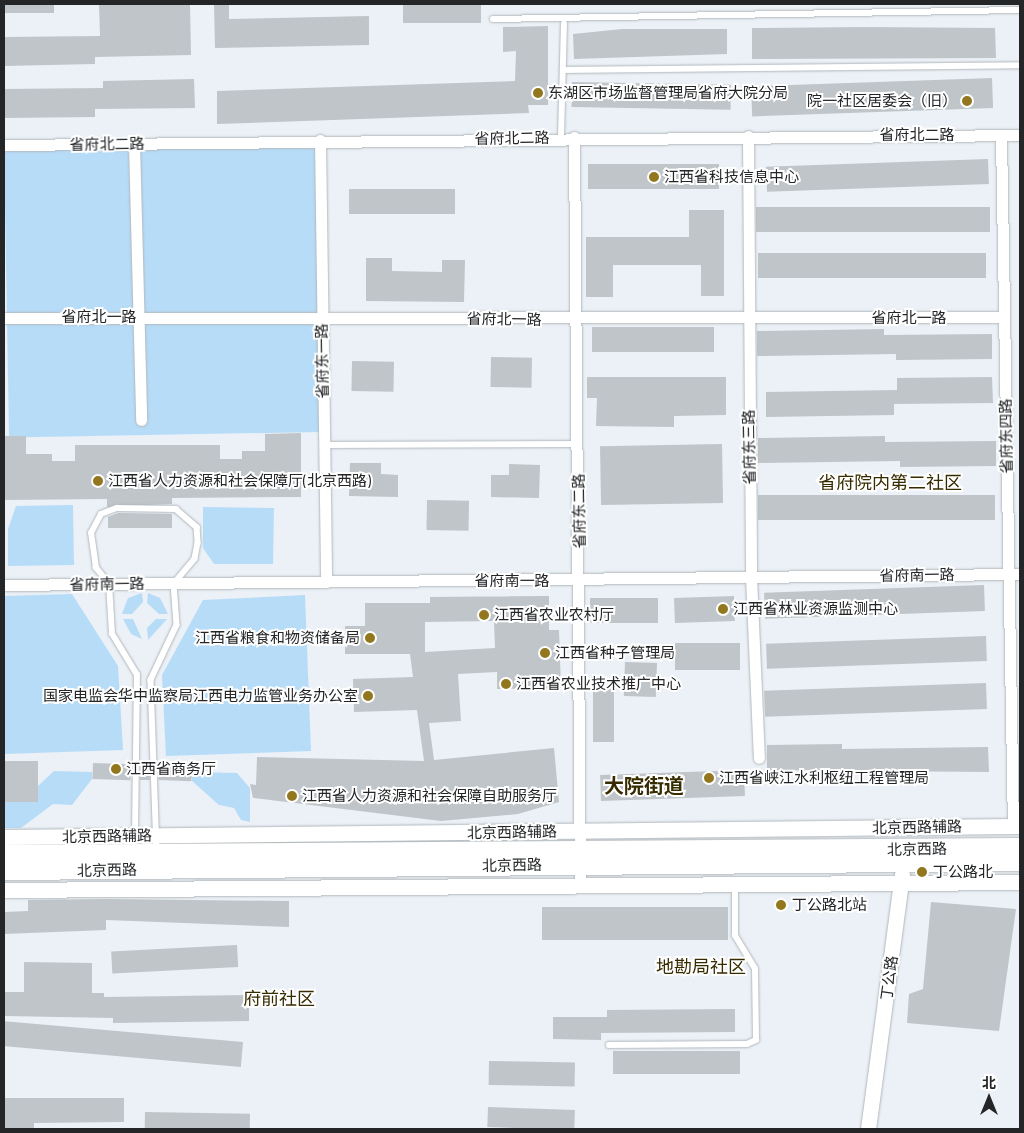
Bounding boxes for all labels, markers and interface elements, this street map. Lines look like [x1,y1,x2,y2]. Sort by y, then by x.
place label: 东湖区市场监督管理局省府大院分局 [548,84,788,102]
marker: 东湖区市场监督管理局省府大院分局 [532,87,544,99]
place label: 院一社区居委会（旧） [807,92,957,110]
marker: 院一社区居委会（旧） [961,95,973,107]
street label: 省府北二路 [880,126,954,144]
street label: 省府北二路 [474,128,550,148]
street label: 省府北二路 [69,134,145,154]
place label: 江西省科技信息中心 [664,168,799,186]
marker: 江西省科技信息中心 [648,171,660,183]
street label: 省府北一路 [62,308,136,326]
street label: 省府北一路 [466,309,542,329]
street label: 省府北一路 [872,309,946,327]
street label: 省府东一路 [312,323,332,399]
street label: 省府东四路 [996,398,1016,474]
street label: 省府东三路 [739,409,759,485]
district label: 省府院内第二社区 [818,471,962,493]
place label: 江西省人力资源和社会保障厅(北京西路) [108,472,371,490]
street label: 省府东二路 [569,473,589,549]
marker: 江西省人力资源和社会保障厅(北京西路) [92,475,104,487]
street label: 省府南一路 [879,565,955,585]
street label: 省府南一路 [475,572,549,590]
street label: 省府南一路 [69,574,145,594]
place label: 江西省林业资源监测中心 [733,600,898,618]
marker: 江西省林业资源监测中心 [717,603,729,615]
place label: 江西省农业农村厅 [494,606,614,624]
marker: 江西省农业农村厅 [478,609,490,621]
place label: 江西省粮食和物资储备局 [195,629,360,647]
marker: 江西省粮食和物资储备局 [364,632,376,644]
place label: 江西省种子管理局 [555,644,675,662]
marker: 江西省种子管理局 [539,647,551,659]
place label: 江西省农业技术推广中心 [516,675,681,693]
marker: 江西省农业技术推广中心 [500,678,512,690]
place label: 国家电监会华中监察局江西电力监管业务办公室 [43,687,358,705]
marker: 国家电监会华中监察局江西电力监管业务办公室 [362,690,374,702]
place label: 江西省商务厅 [126,760,216,778]
marker: 江西省商务厅 [110,763,122,775]
place label: 江西省峡江水利枢纽工程管理局 [719,769,929,787]
marker: 江西省峡江水利枢纽工程管理局 [703,772,715,784]
district label: 大院街道 [604,773,684,797]
place label: 江西省人力资源和社会保障自助服务厅 [302,787,557,805]
marker: 江西省人力资源和社会保障自助服务厅 [286,790,298,802]
street label: 北京西路辅路 [872,817,962,837]
street label: 北京西路辅路 [467,822,557,842]
street label: 北京西路辅路 [62,826,152,846]
street label: 北京西路 [887,839,947,859]
street label: 北京西路 [482,855,542,875]
street label: 北京西路 [77,860,137,880]
place label: 丁公路北 [933,863,993,881]
marker: 丁公路北 [915,865,929,879]
place label: 丁公路北站 [792,896,867,914]
marker: 丁公路北站 [774,898,788,912]
street label: 丁公路 [877,954,901,1002]
district label: 地勘局社区 [656,955,746,977]
district label: 府前社区 [243,987,315,1009]
north arrow [964,1073,1014,1123]
text: 北 [982,1074,996,1091]

